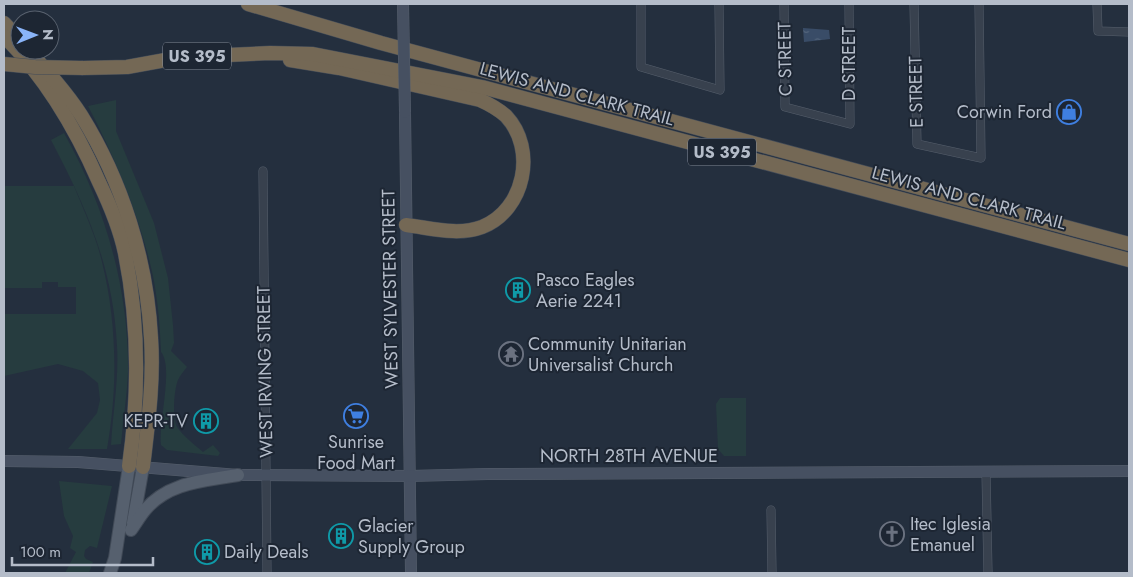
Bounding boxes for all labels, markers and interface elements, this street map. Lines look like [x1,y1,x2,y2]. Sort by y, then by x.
north arrow [10,10,60,60]
street label: C STREET [771,21,799,96]
street label: D STREET [836,26,862,101]
text: N [38,29,58,41]
road number: US 395 [163,42,231,70]
street label: E STREET [902,55,930,128]
street label: LEWIS AND CLARK TRAIL [477,56,677,132]
place label: Corwin Ford [957,99,1052,125]
shop icon: Corwin Ford [1056,99,1082,125]
road number: US 395 [688,138,756,166]
street label: LEWIS AND CLARK TRAIL [869,160,1069,236]
street label: WEST SYLVESTER STREET [375,188,405,389]
place label: Pasco Eagles Aerie 2241 [536,267,635,314]
building icon: Pasco Eagles Aerie 2241 [505,277,531,303]
street label: WEST IRVING STREET [250,285,279,458]
place label: Community Unitarian Universalist Church [528,331,687,378]
temple icon: Community Unitarian Universalist Church [498,341,524,367]
supermarket icon: Sunrise Food Mart [343,403,369,429]
place label: KEPR-TV [123,408,188,434]
building icon: KEPR-TV [193,408,219,434]
place label: Sunrise Food Mart [317,429,395,476]
street label: NORTH 28TH AVENUE [540,443,718,469]
place label: Itec Iglesia Emanuel [910,511,991,558]
place label: Glacier Supply Group [358,513,465,560]
church icon: Itec Iglesia Emanuel [879,521,905,547]
building icon: Glacier Supply Group [328,523,354,549]
scale bar [12,534,154,566]
building icon: Daily Deals [194,539,220,565]
place label: Daily Deals [224,539,309,565]
text: 100 m [20,541,61,563]

